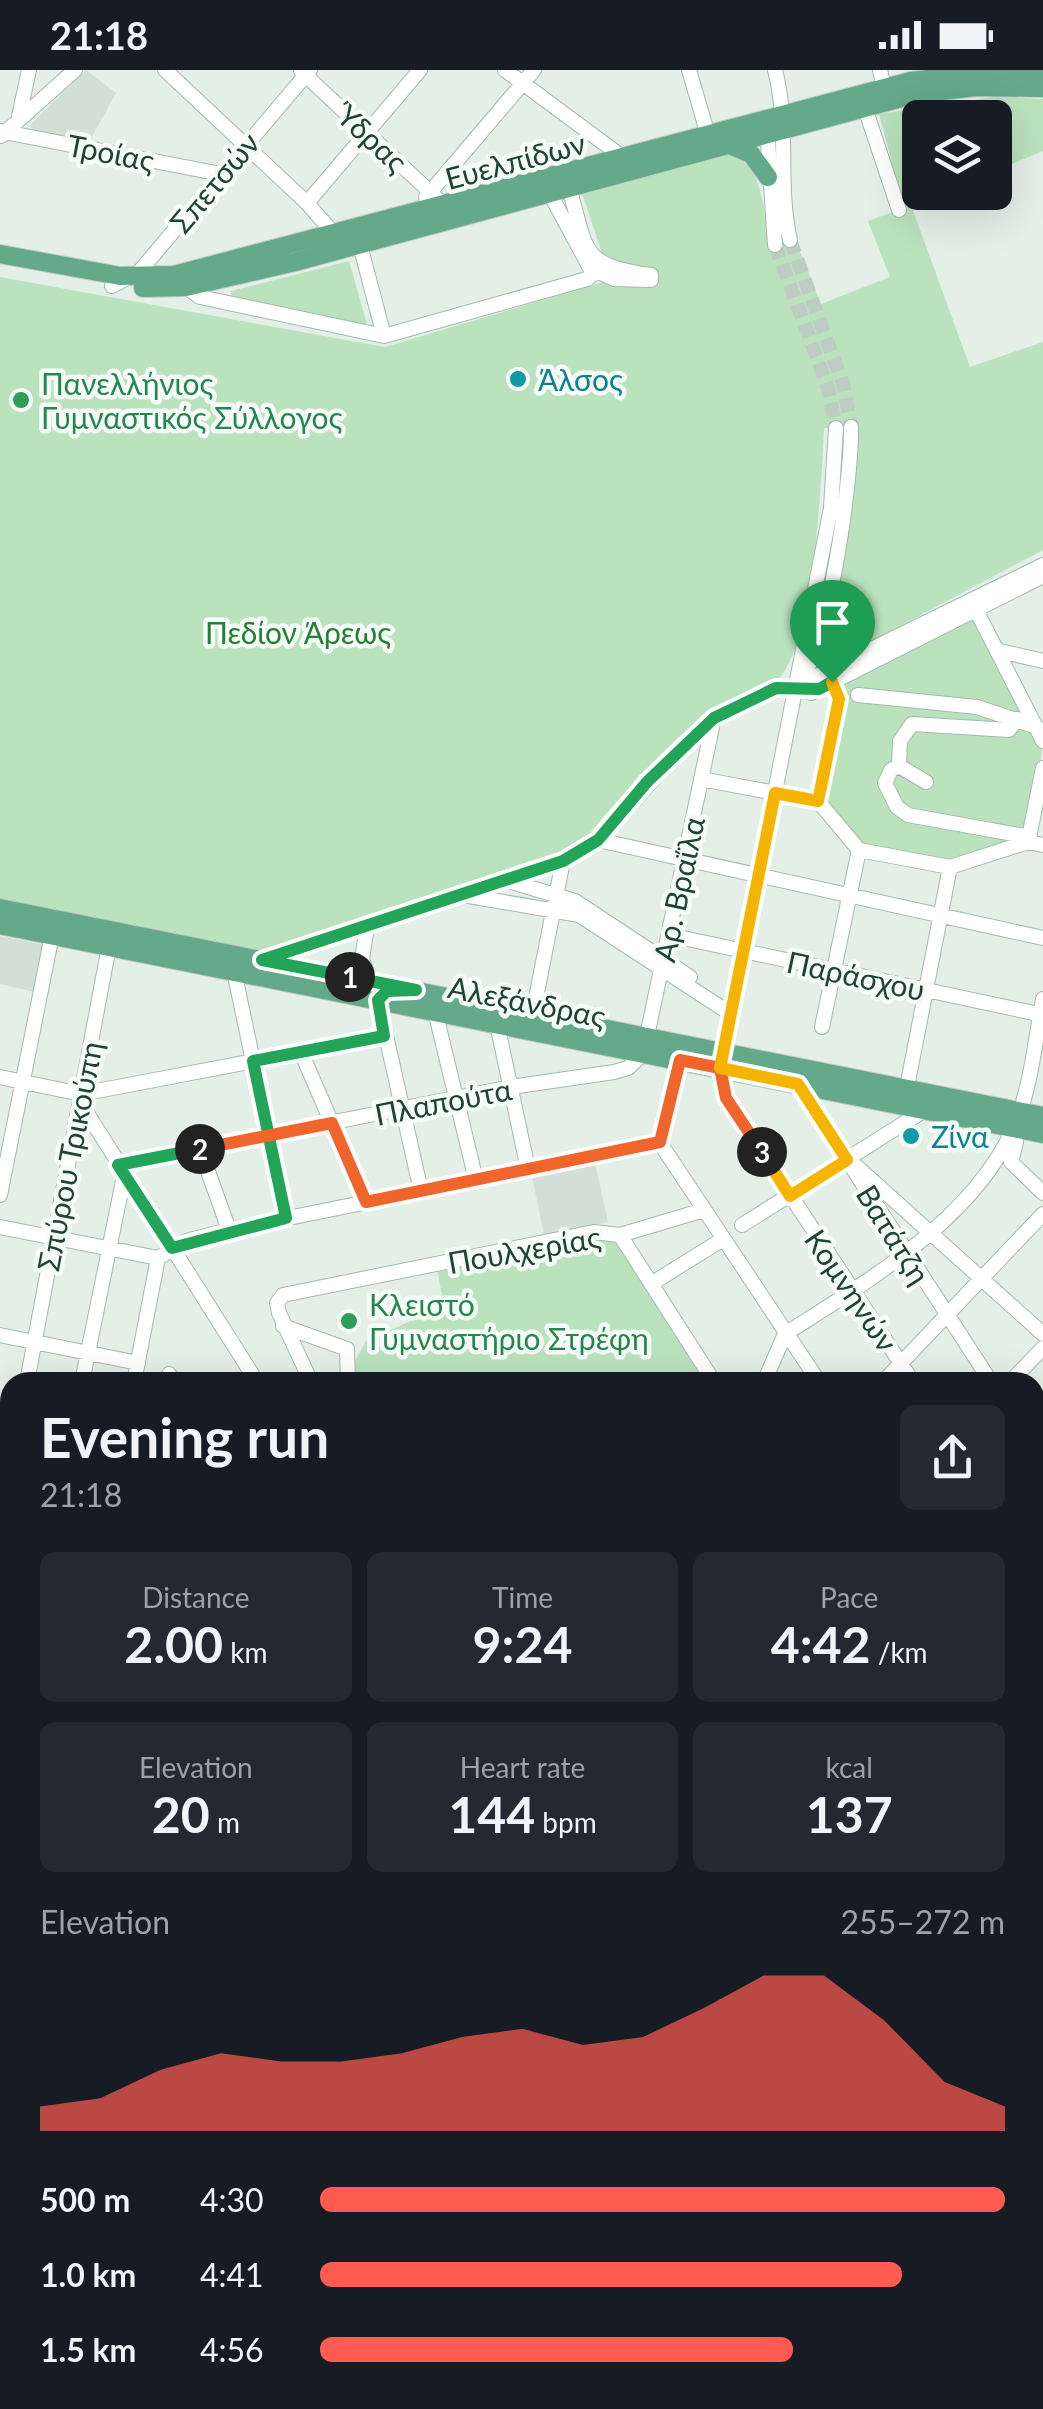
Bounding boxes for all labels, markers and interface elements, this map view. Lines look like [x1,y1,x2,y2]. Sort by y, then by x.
text: 21:18 [50,12,148,58]
street label: Ύδρας [327,93,415,179]
map controls [902,100,1012,210]
button: layers [902,100,1012,210]
street label: Ευελπίδων [441,124,589,196]
street label: Σπετσών [162,125,266,239]
street label: Τροίας [65,126,157,178]
place label: Άλσος [538,361,623,397]
place label: Πανελλήνιος Γυμναστικός Σύλλογος [41,365,343,435]
marker: Άλσος [507,368,529,390]
marker: Πανελλήνιος Γυμναστικός Σύλλογος [10,389,32,411]
pin [790,580,875,683]
icon: arrive [805,595,860,650]
park label: Πεδίον Άρεως [205,614,391,650]
street label: Αρ. Βραΐλα [645,813,711,965]
street label: Παράσχου [784,943,928,1007]
pin: 1 [325,952,375,1002]
text: 1 [342,960,358,994]
street label: Αλεξάνδρας [445,968,609,1034]
street label: Σπύρου Τρικούπη [29,1038,109,1274]
street label: Πλαπούτα [371,1070,515,1132]
place label: Ζίνα [931,1118,989,1154]
pin: 2 [175,1124,225,1174]
marker: Ζίνα [900,1125,922,1147]
pin: 3 [737,1127,787,1177]
text: 2 [192,1132,208,1166]
text: 3 [754,1135,770,1169]
street label: Βατάτζη [850,1178,938,1290]
street label: Πουλχερίας [445,1218,603,1280]
street label: Κομνηνών [798,1222,906,1358]
place label: Κλειστό Γυμναστήριο Στρέφη [369,1286,649,1356]
marker: Κλειστό Γυμναστήριο Στρέφη [338,1310,360,1332]
text: Evening run [40,1404,329,1470]
button: share [900,1405,1005,1510]
text: 21:18 [40,1475,122,1514]
text: Distance [142,1580,250,1614]
text: Time [492,1580,553,1614]
text: Pace [820,1580,878,1614]
text: 2.00 [124,1614,223,1674]
text: 9:24 [473,1614,572,1674]
text: 4:42 [771,1614,871,1674]
text: km [223,1635,267,1669]
text: /km [871,1635,928,1669]
text: Elevation [139,1750,253,1784]
text: Heart rate [460,1750,585,1784]
text: kcal [825,1750,873,1784]
text: 20 [152,1784,210,1844]
text: 144 [448,1784,535,1844]
text: 137 [806,1784,893,1844]
text: m [210,1805,240,1839]
text: bpm [535,1805,597,1839]
text: Elevation [40,1902,170,1941]
text: 255–272 m [841,1902,1005,1941]
text: 500 m [40,2180,130,2219]
text: 4:30 [200,2180,264,2219]
text: 1.0 km [40,2255,136,2294]
text: 4:41 [200,2255,264,2294]
text: 1.5 km [40,2330,136,2369]
text: 4:56 [200,2330,264,2369]

